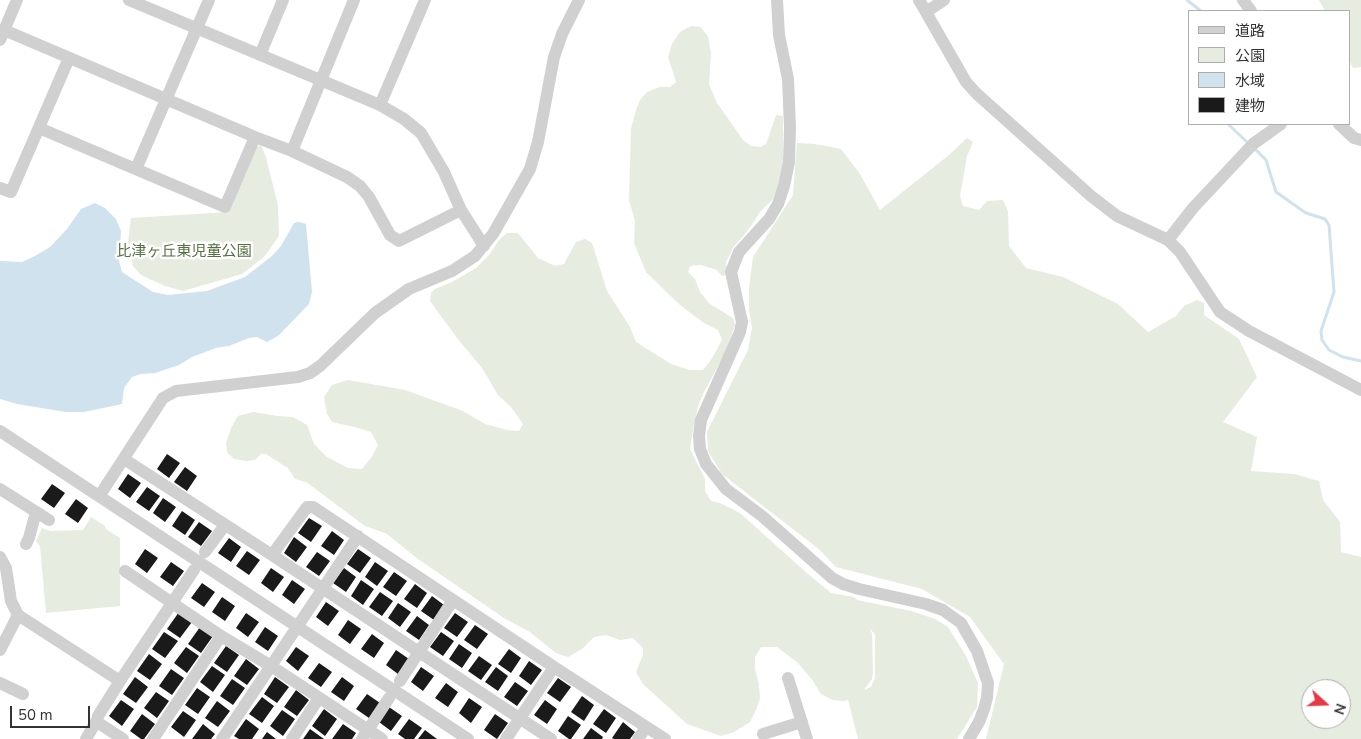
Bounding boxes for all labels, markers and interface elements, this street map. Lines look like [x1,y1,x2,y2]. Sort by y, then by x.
legend [1188,10,1351,125]
text: 道路 [1235,21,1265,41]
text: 公園 [1235,46,1265,66]
text: 水域 [1235,71,1265,91]
text: 建物 [1235,96,1265,116]
park label: 比津ヶ丘東児童公園 [117,243,251,261]
north arrow [1301,679,1351,729]
scale bar [12,696,92,728]
text: N [1329,701,1350,717]
text: 50 m [18,705,53,725]

